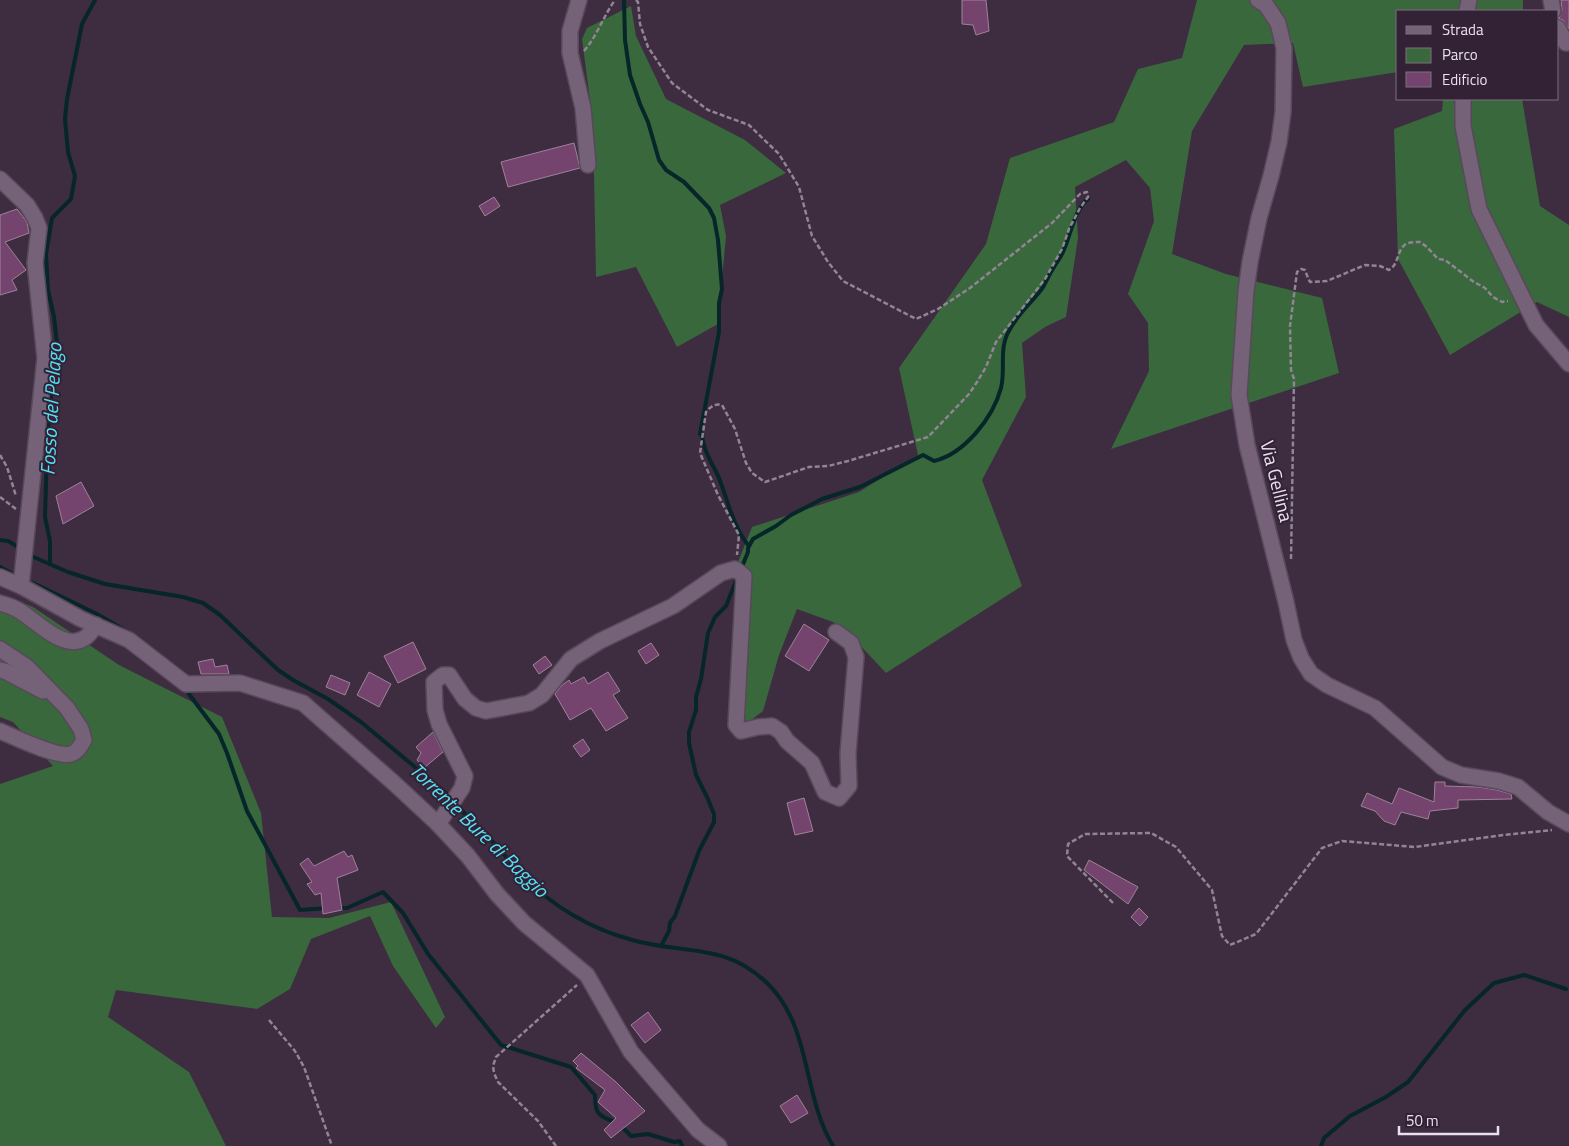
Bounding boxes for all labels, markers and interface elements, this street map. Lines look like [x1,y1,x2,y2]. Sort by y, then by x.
legend [1396,10,1559,100]
text: Strada [1442,18,1484,41]
text: Parco [1442,43,1478,66]
text: Edificio [1442,68,1487,91]
water label: Fosso del Pelago [32,341,70,476]
street label: Via Gellina [1253,437,1302,525]
water label: Torrente Bure di Baggio [403,755,557,905]
scale bar [1399,1104,1498,1136]
text: 50 m [1406,1109,1439,1132]

